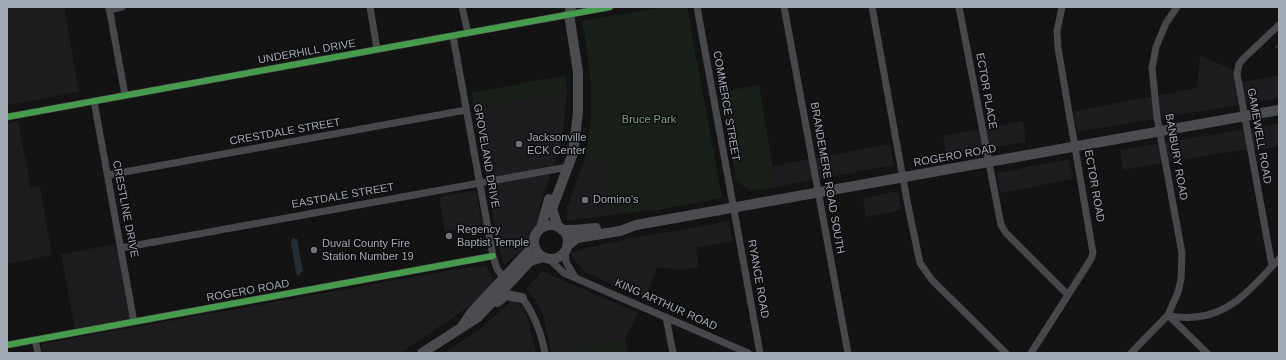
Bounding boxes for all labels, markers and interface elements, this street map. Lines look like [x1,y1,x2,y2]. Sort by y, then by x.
street label: UNDERHILL DRIVE [257,37,357,67]
street label: COMMERCE STREET [710,50,742,162]
street label: ECTOR PLACE [973,52,999,130]
street label: GAMEWELL ROAD [1244,87,1274,185]
street label: BRANDEMERE ROAD SOUTH [807,101,847,255]
street label: GROVELAND DRIVE [470,103,502,209]
park label: Bruce Park [622,113,676,127]
street label: BANBURY ROAD [1162,113,1190,201]
street label: CRESTDALE STREET [228,116,342,148]
place label: Jacksonville ECK Center [527,131,586,157]
marker: Jacksonville ECK Center [514,139,524,149]
street label: ROGERO ROAD [913,142,997,170]
street label: ECTOR ROAD [1081,149,1107,223]
street label: CRESTLINE DRIVE [109,159,141,259]
street label: EASTDALE STREET [291,180,395,212]
place label: Domino's [593,193,639,207]
marker: Domino's [580,195,590,205]
place label: Regency Baptist Temple [457,223,529,249]
marker: Regency Baptist Temple [444,231,454,241]
place label: Duval County Fire Station Number 19 [322,237,414,263]
street label: RYANCE ROAD [745,239,771,319]
marker: Duval County Fire Station Number 19 [309,245,319,255]
street label: ROGERO ROAD [206,277,290,305]
street label: KING ARTHUR ROAD [613,277,719,333]

